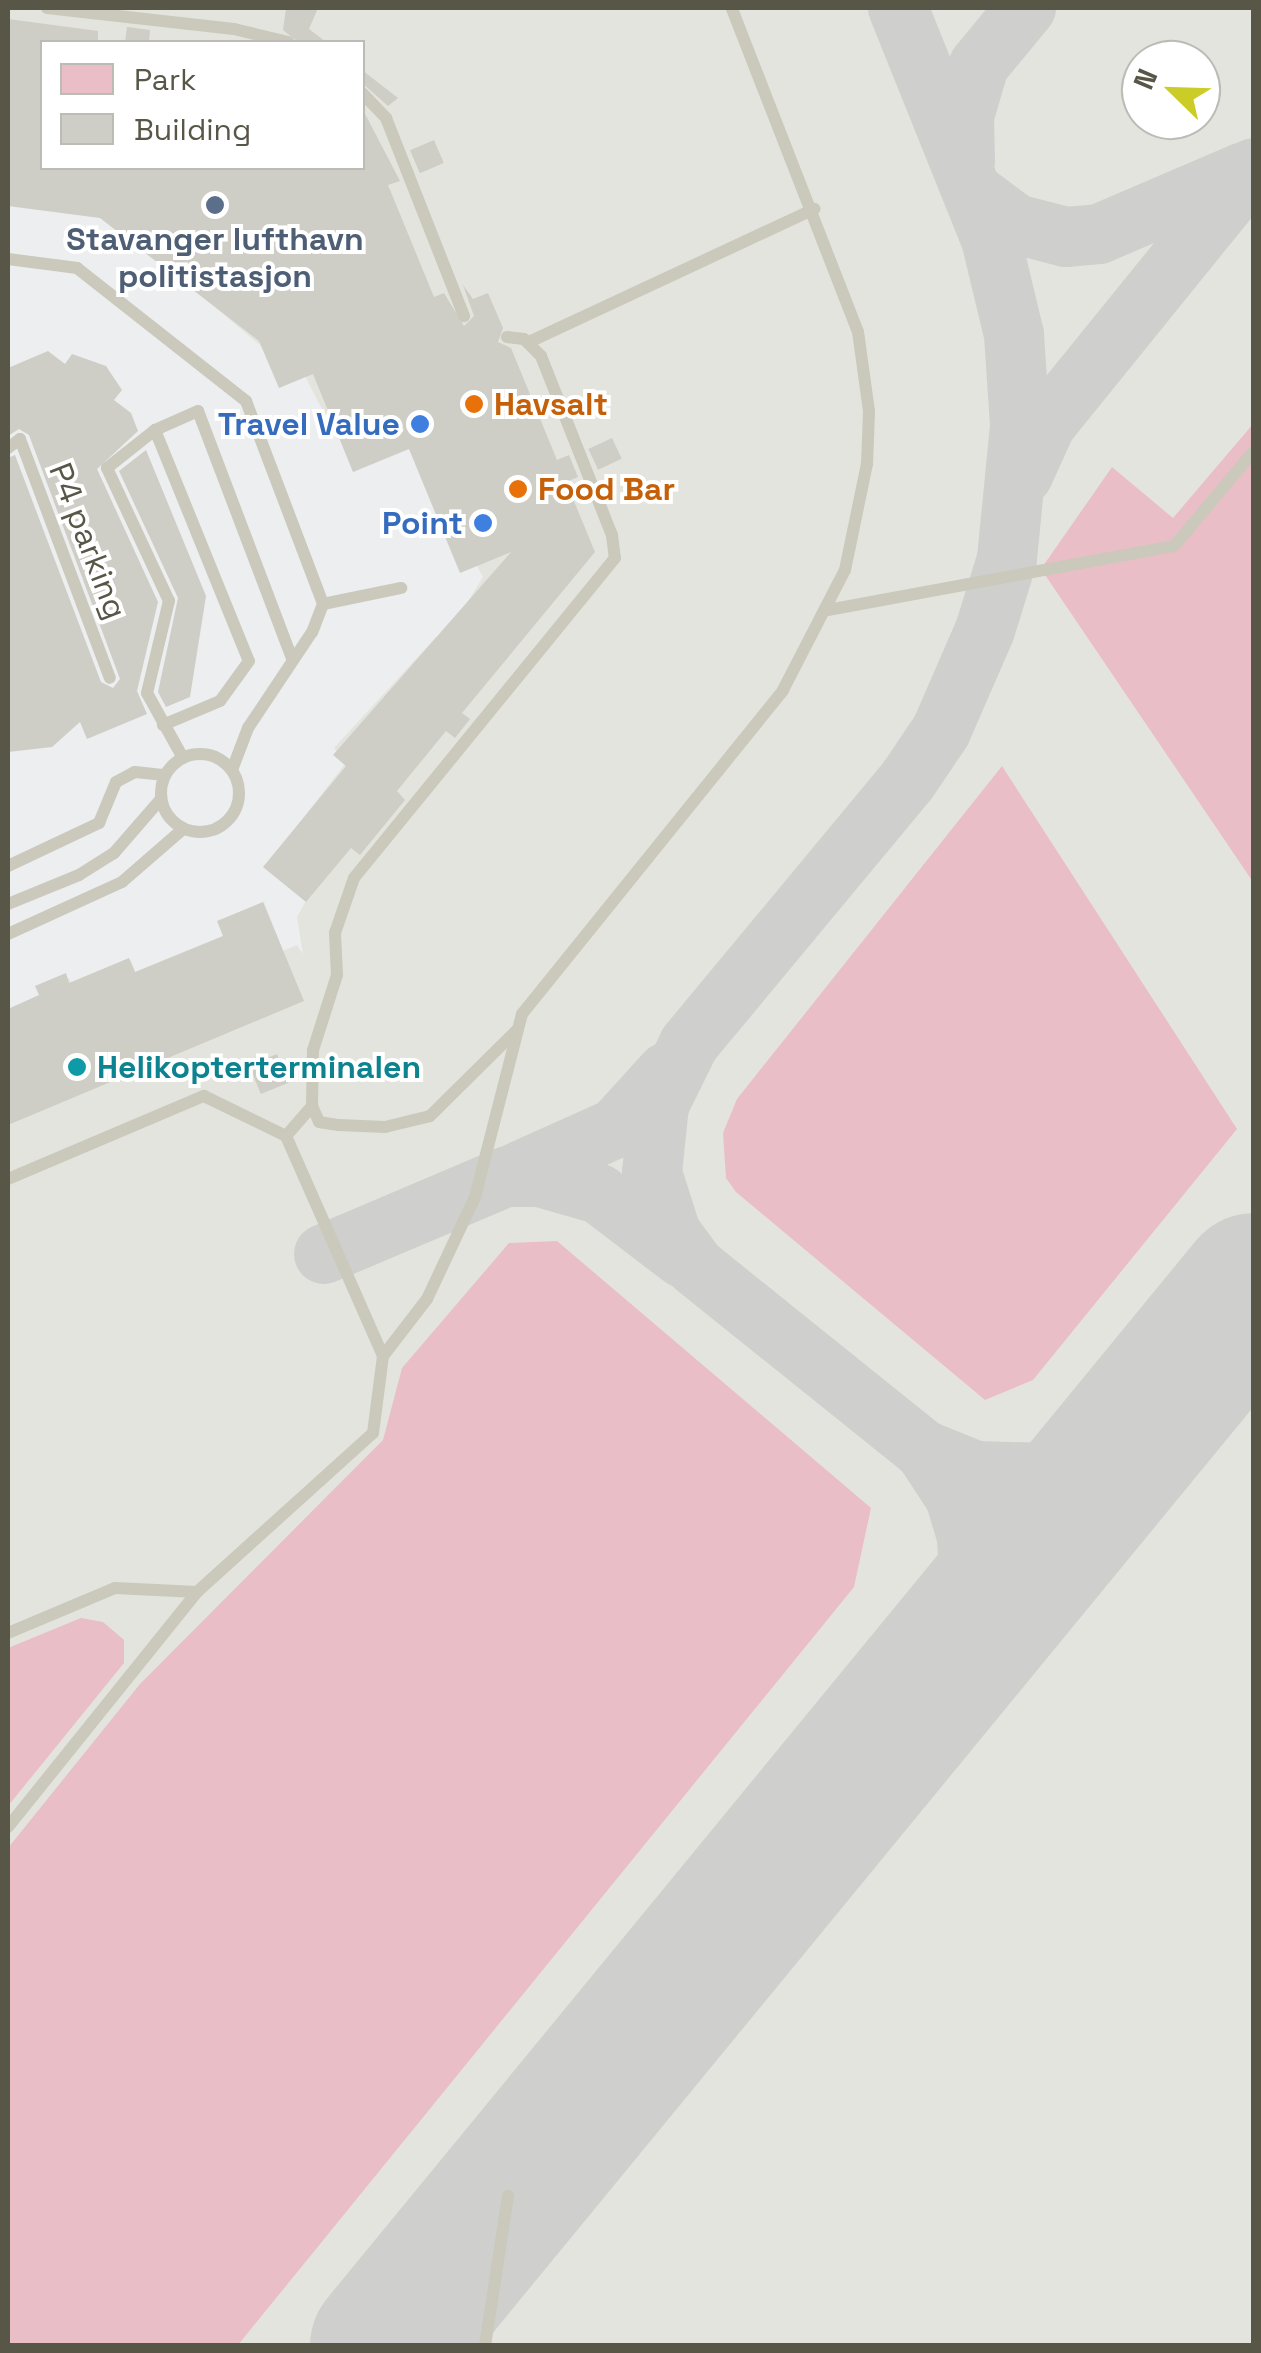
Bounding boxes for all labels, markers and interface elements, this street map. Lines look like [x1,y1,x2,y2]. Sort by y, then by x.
legend [40,40,365,170]
north arrow [1121,40,1221,140]
text: Park [134,60,196,99]
text: N [1125,63,1165,95]
text: Building [134,110,251,149]
marker: Stavanger lufthavn politistasjon [204,194,226,216]
place label: Stavanger lufthavn politistasjon [66,221,364,296]
place label: Havsalt [494,385,608,423]
marker: Havsalt [463,393,485,415]
place label: Travel Value [217,405,400,443]
marker: Travel Value [409,413,431,435]
street label: P4 parking [41,458,135,624]
place label: Food Bar [538,470,675,508]
marker: Food Bar [507,478,529,500]
place label: Point [382,504,463,542]
marker: Point [472,512,494,534]
place label: Helikopterterminalen [97,1048,421,1086]
marker: Helikopterterminalen [66,1056,88,1078]

